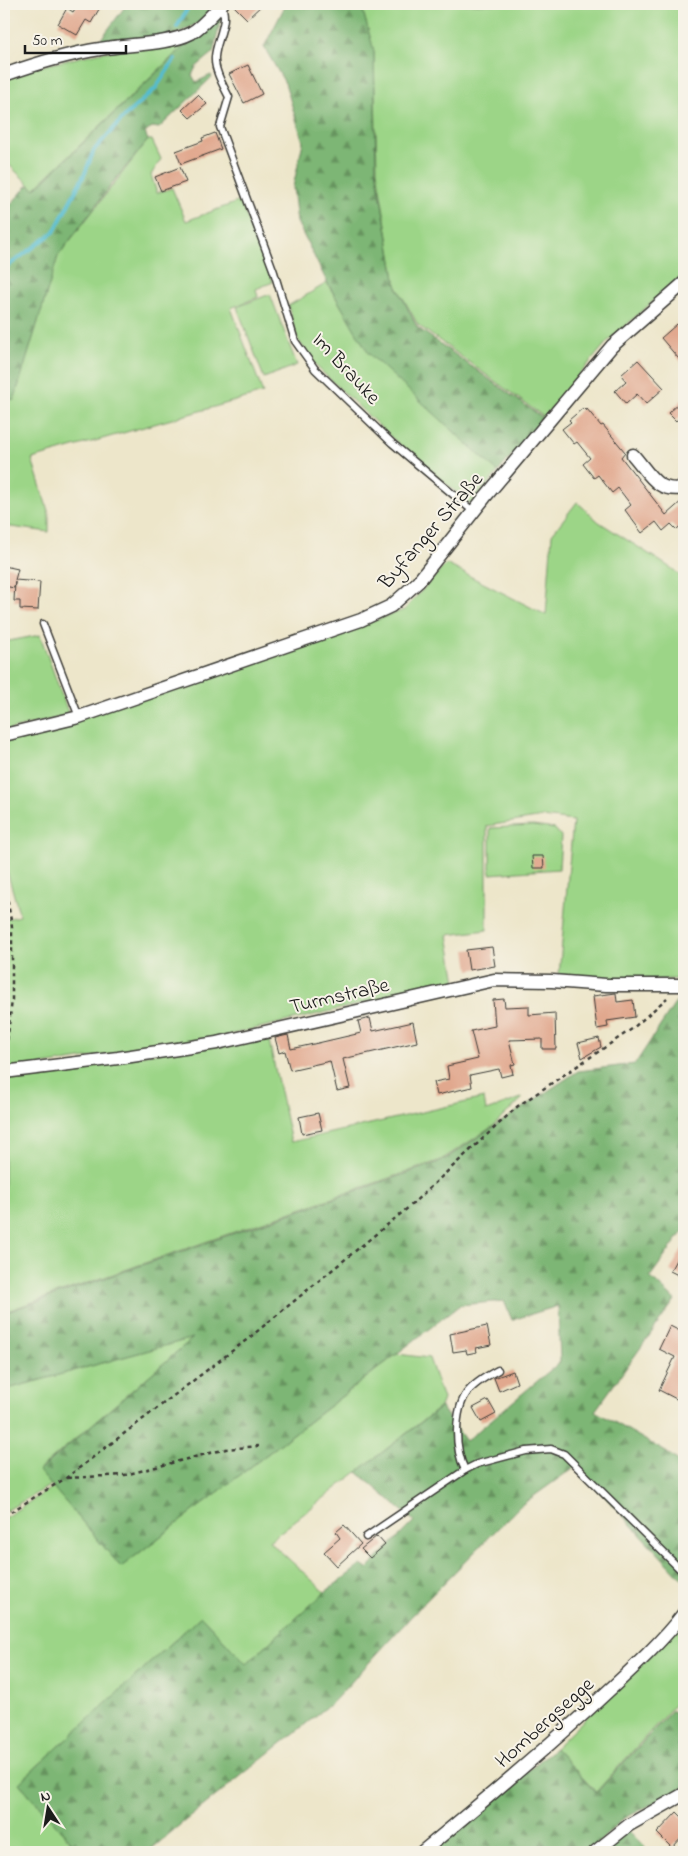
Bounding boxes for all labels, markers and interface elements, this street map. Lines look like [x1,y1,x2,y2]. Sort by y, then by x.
scale bar [25,22,126,54]
text: 50 m [32,30,63,52]
street label: Im Brauke [304,327,387,413]
street label: Byfanger Straße [371,466,493,599]
street label: Turmstraße [287,971,393,1023]
street label: Hombergsegge [489,1670,603,1778]
north arrow [22,1784,72,1834]
text: N [39,1785,52,1808]

